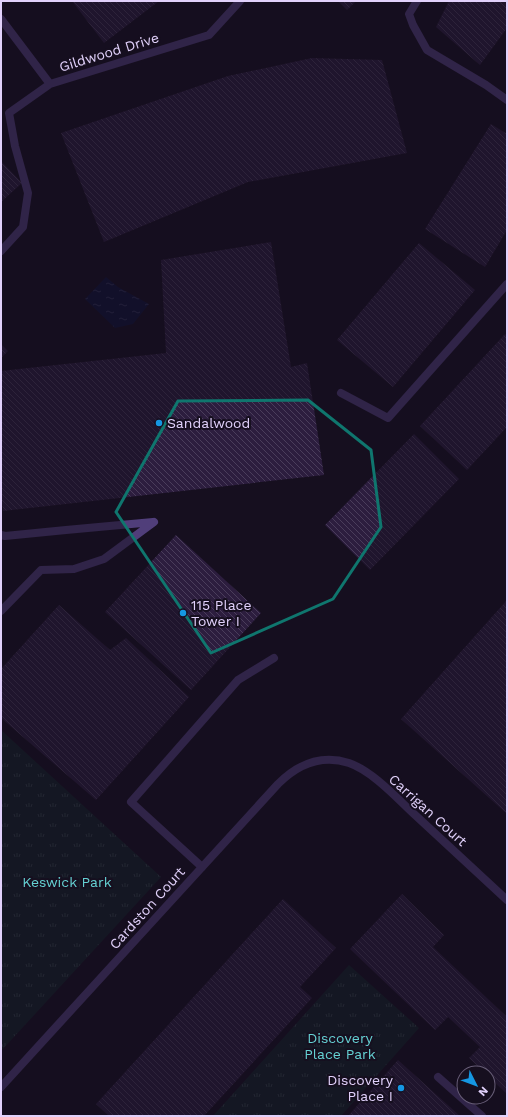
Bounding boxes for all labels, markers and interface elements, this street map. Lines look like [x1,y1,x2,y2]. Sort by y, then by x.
street label: Gildwood Drive [57,29,161,75]
place label: Sandalwood [167,415,250,431]
marker: Sandalwood [154,418,164,428]
place label: 115 Place Tower I [191,597,252,629]
marker: 115 Place Tower I [178,608,188,618]
street label: Carrigan Court [386,771,470,849]
street label: Cardston Court [106,864,188,952]
park label: Keswick Park [22,874,112,890]
park label: Discovery Place Park [304,1030,376,1062]
north arrow [456,1065,496,1105]
place label: Discovery Place I [327,1072,394,1104]
marker: Discovery Place I [396,1083,406,1093]
text: N [476,1084,491,1099]

